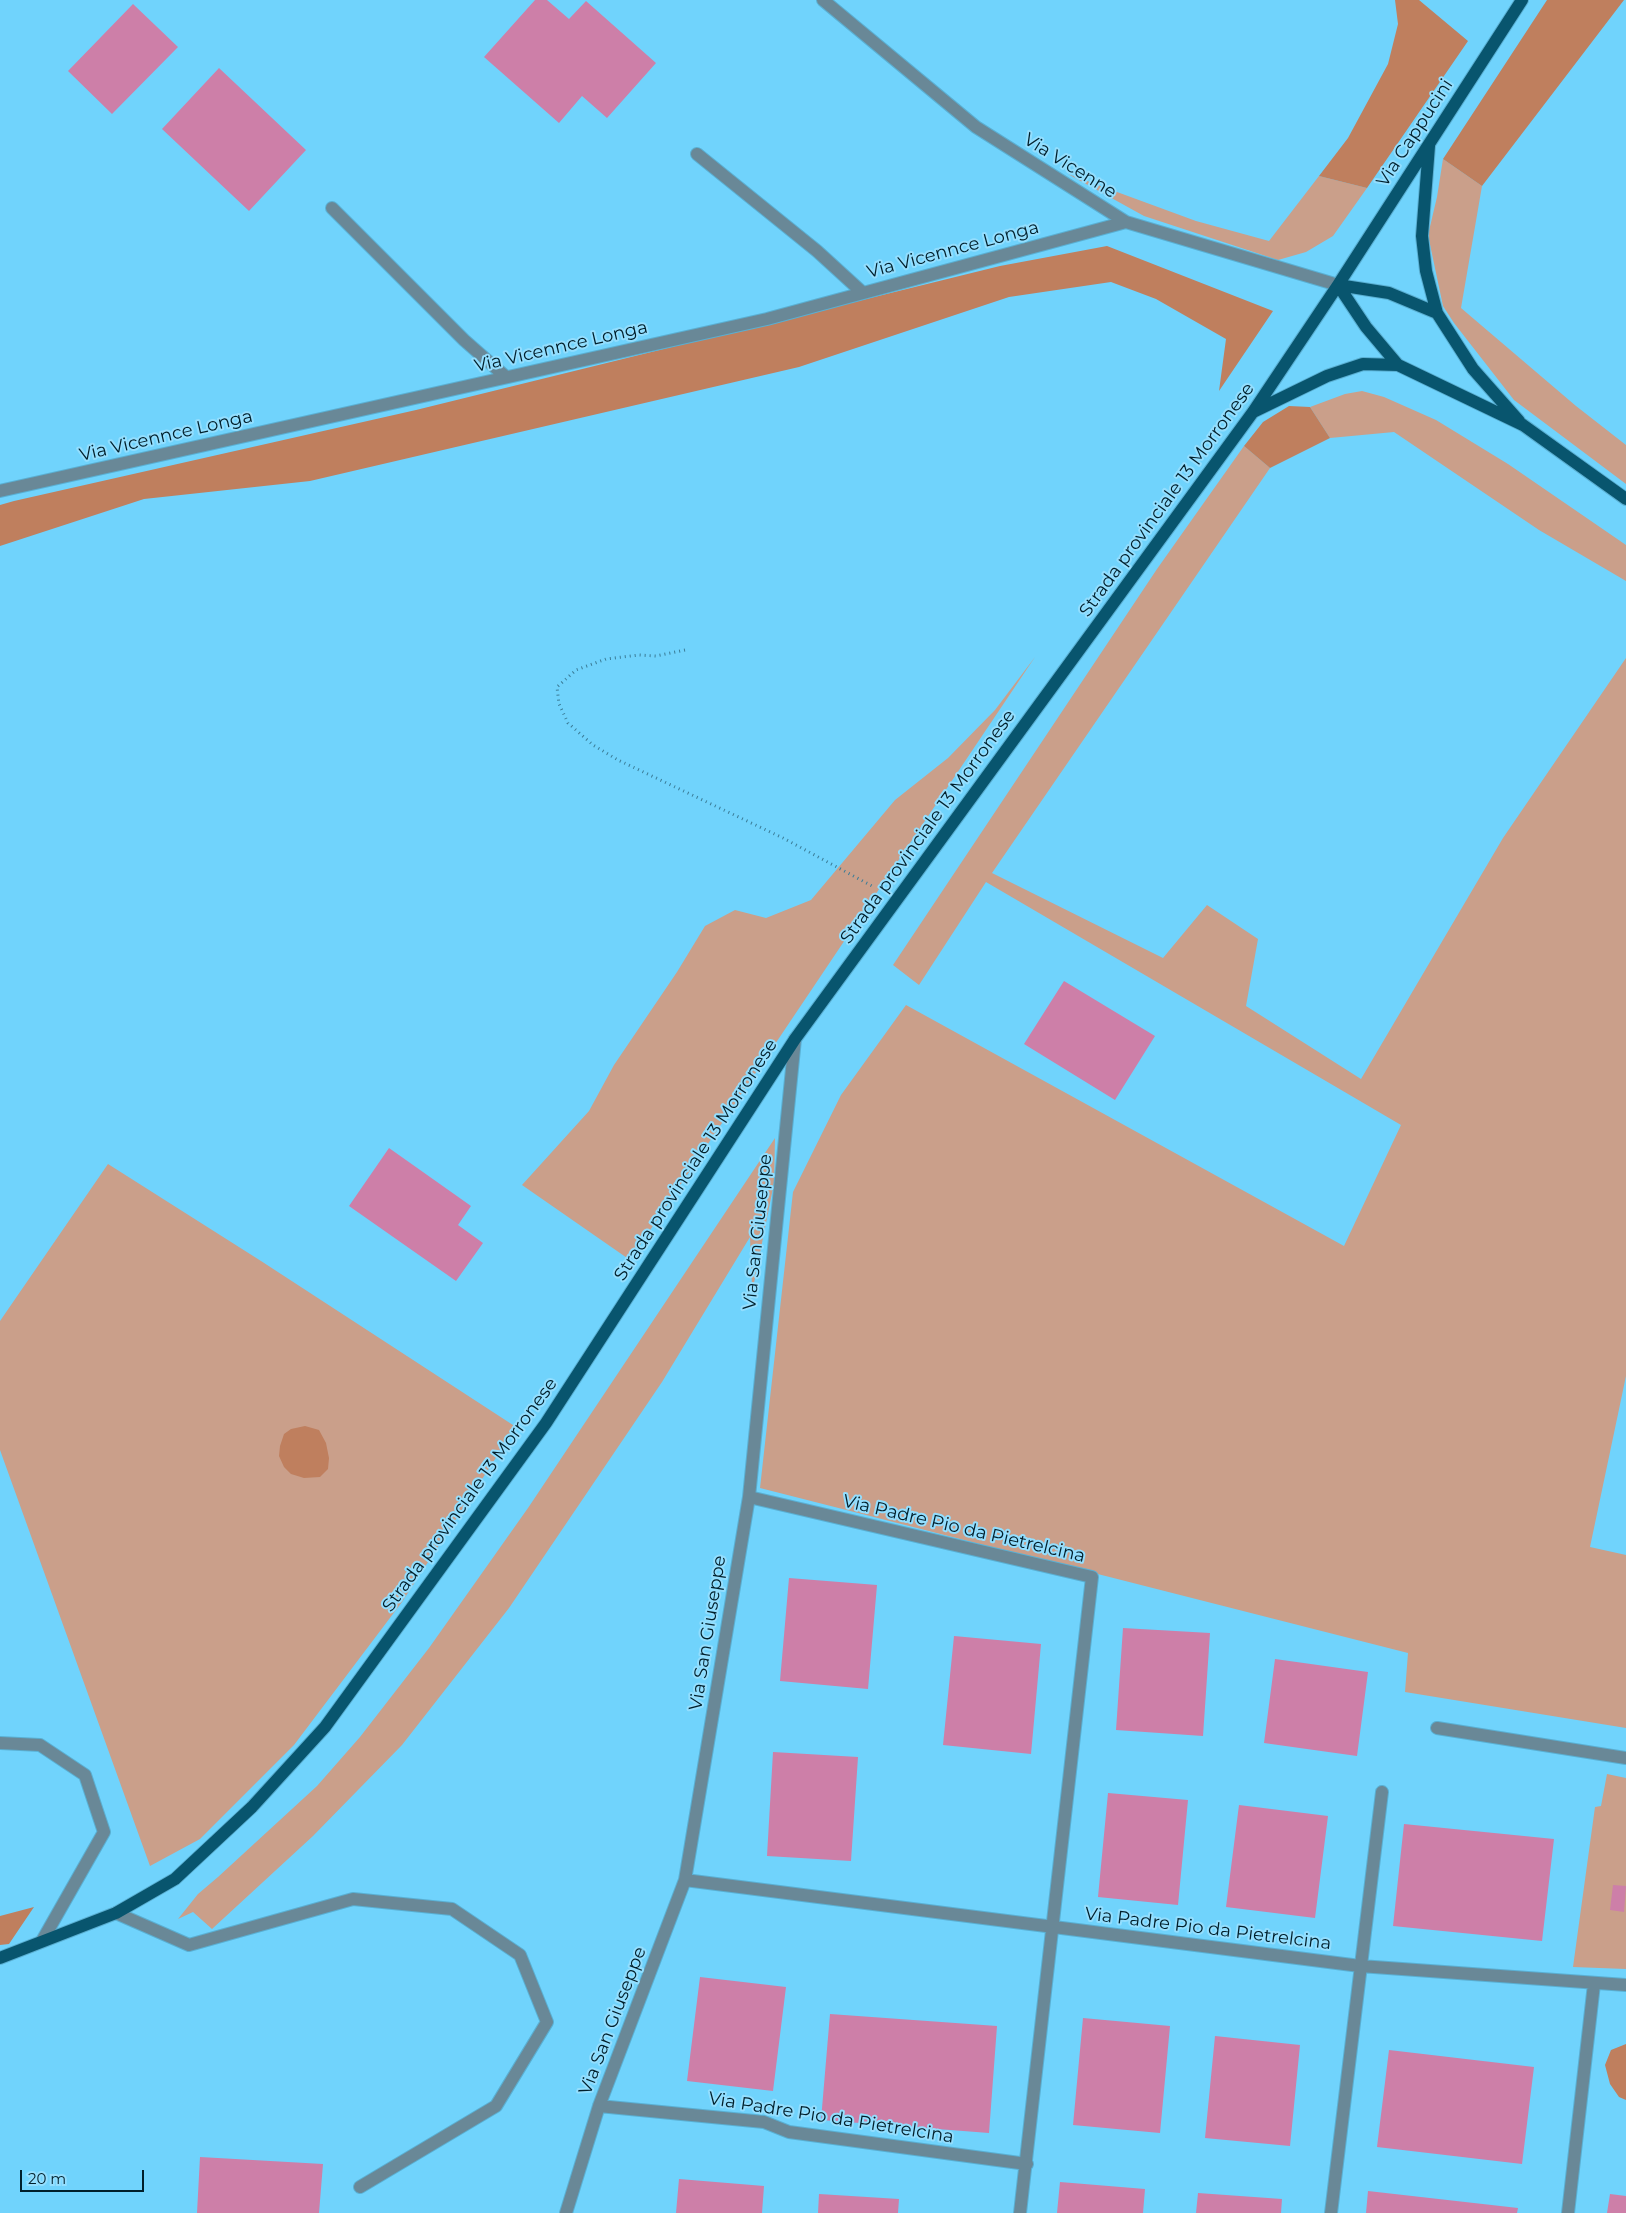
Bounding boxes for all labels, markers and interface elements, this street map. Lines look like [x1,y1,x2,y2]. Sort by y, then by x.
street label: Via Cappucini [1372,75,1458,191]
street label: Via Vicenne [1020,129,1120,203]
street label: Via Vicennce Longa [865,217,1041,283]
street label: Via Vicennce Longa [472,317,650,377]
street label: Strada provinciale 13 Morronese [1075,379,1259,621]
street label: Via Vicennce Longa [77,406,255,466]
street label: Strada provinciale 13 Morronese [836,706,1020,948]
street label: Strada provinciale 13 Morronese [610,1035,782,1285]
street label: Via San Giuseppe [739,1153,777,1311]
street label: Strada provinciale 13 Morronese [378,1374,562,1616]
street label: Via Padre Pio da Pietrelcina [841,1491,1087,1567]
street label: Via San Giuseppe [685,1554,731,1712]
street label: Via Padre Pio da Pietrelcina [1084,1903,1332,1955]
street label: Via San Giuseppe [575,1944,651,2098]
street label: Via Padre Pio da Pietrelcina [707,2088,955,2148]
scale bar [22,2160,146,2192]
text: 20 m [28,2169,66,2188]

